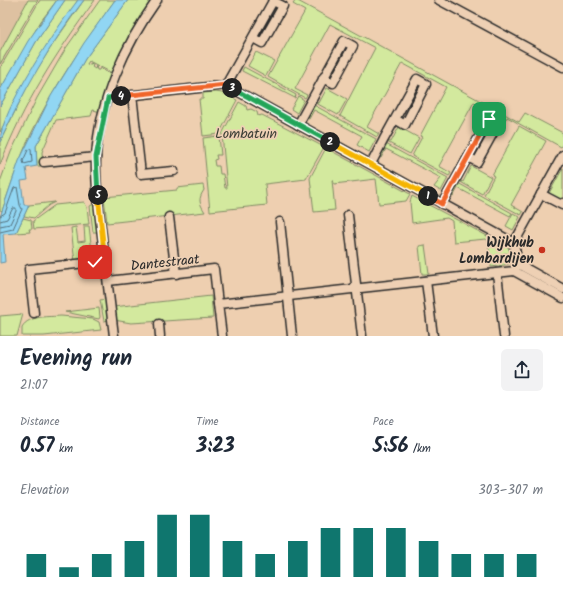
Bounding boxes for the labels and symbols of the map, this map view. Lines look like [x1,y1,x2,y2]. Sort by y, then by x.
pin: 3 [222,78,242,98]
pin: 4 [111,86,131,106]
pin [472,102,506,136]
park label: Lombatuin [215,123,277,145]
pin: 2 [320,132,340,152]
pin: 5 [88,185,108,205]
pin: 1 [418,186,438,206]
place label: Wijkhub Lombardijen [459,232,534,270]
pin [78,245,112,279]
marker: Wijkhub Lombardijen [537,245,547,255]
street label: Dantestraat [129,248,201,278]

